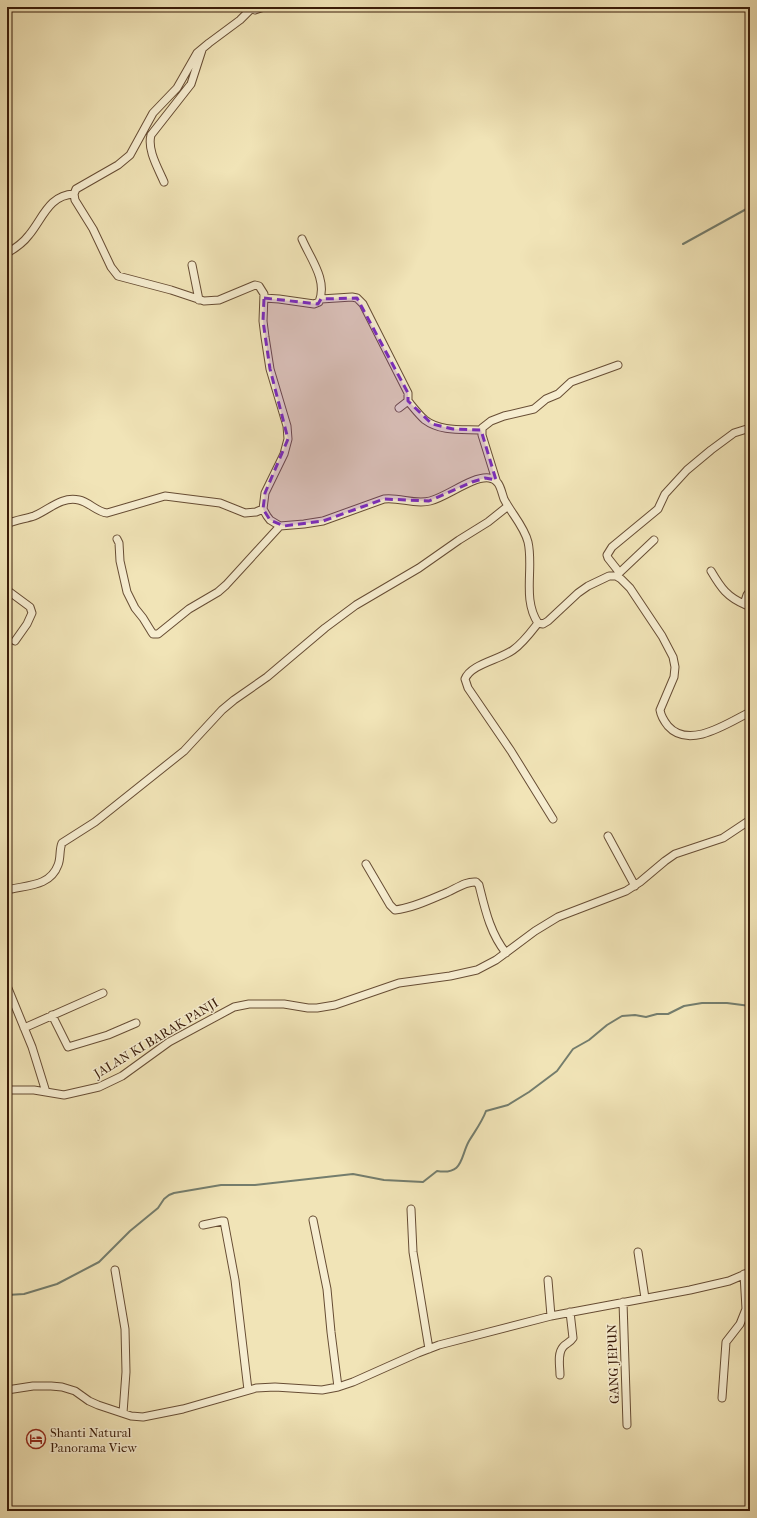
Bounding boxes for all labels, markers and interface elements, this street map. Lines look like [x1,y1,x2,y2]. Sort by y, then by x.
street label: JALAN KI BARAK PANJI [90,995,221,1082]
street label: GANG JEPUN [604,1324,622,1404]
place label: Shanti Natural Panorama View [50,1425,137,1455]
hotel icon: Shanti Natural Panorama View [25,1428,47,1450]

